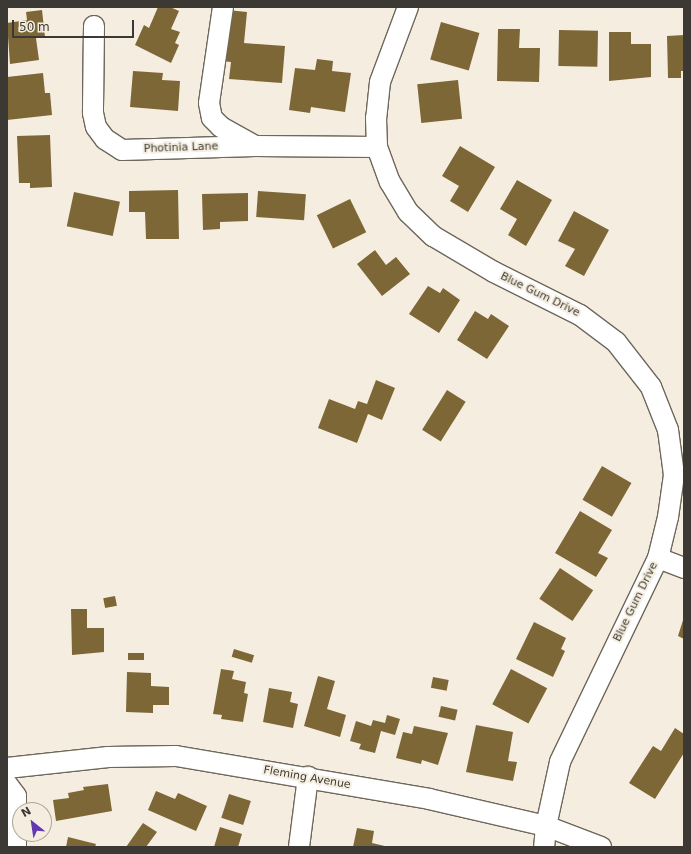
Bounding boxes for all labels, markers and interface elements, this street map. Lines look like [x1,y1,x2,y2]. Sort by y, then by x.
scale bar [14,12,136,38]
text: 50 m [19,20,50,34]
street label: Photinia Lane [144,140,218,156]
street label: Blue Gum Drive [498,270,582,320]
street label: Blue Gum Drive [611,560,661,644]
street label: Fleming Avenue [262,764,352,792]
north arrow [12,802,52,842]
text: N [19,804,33,820]

